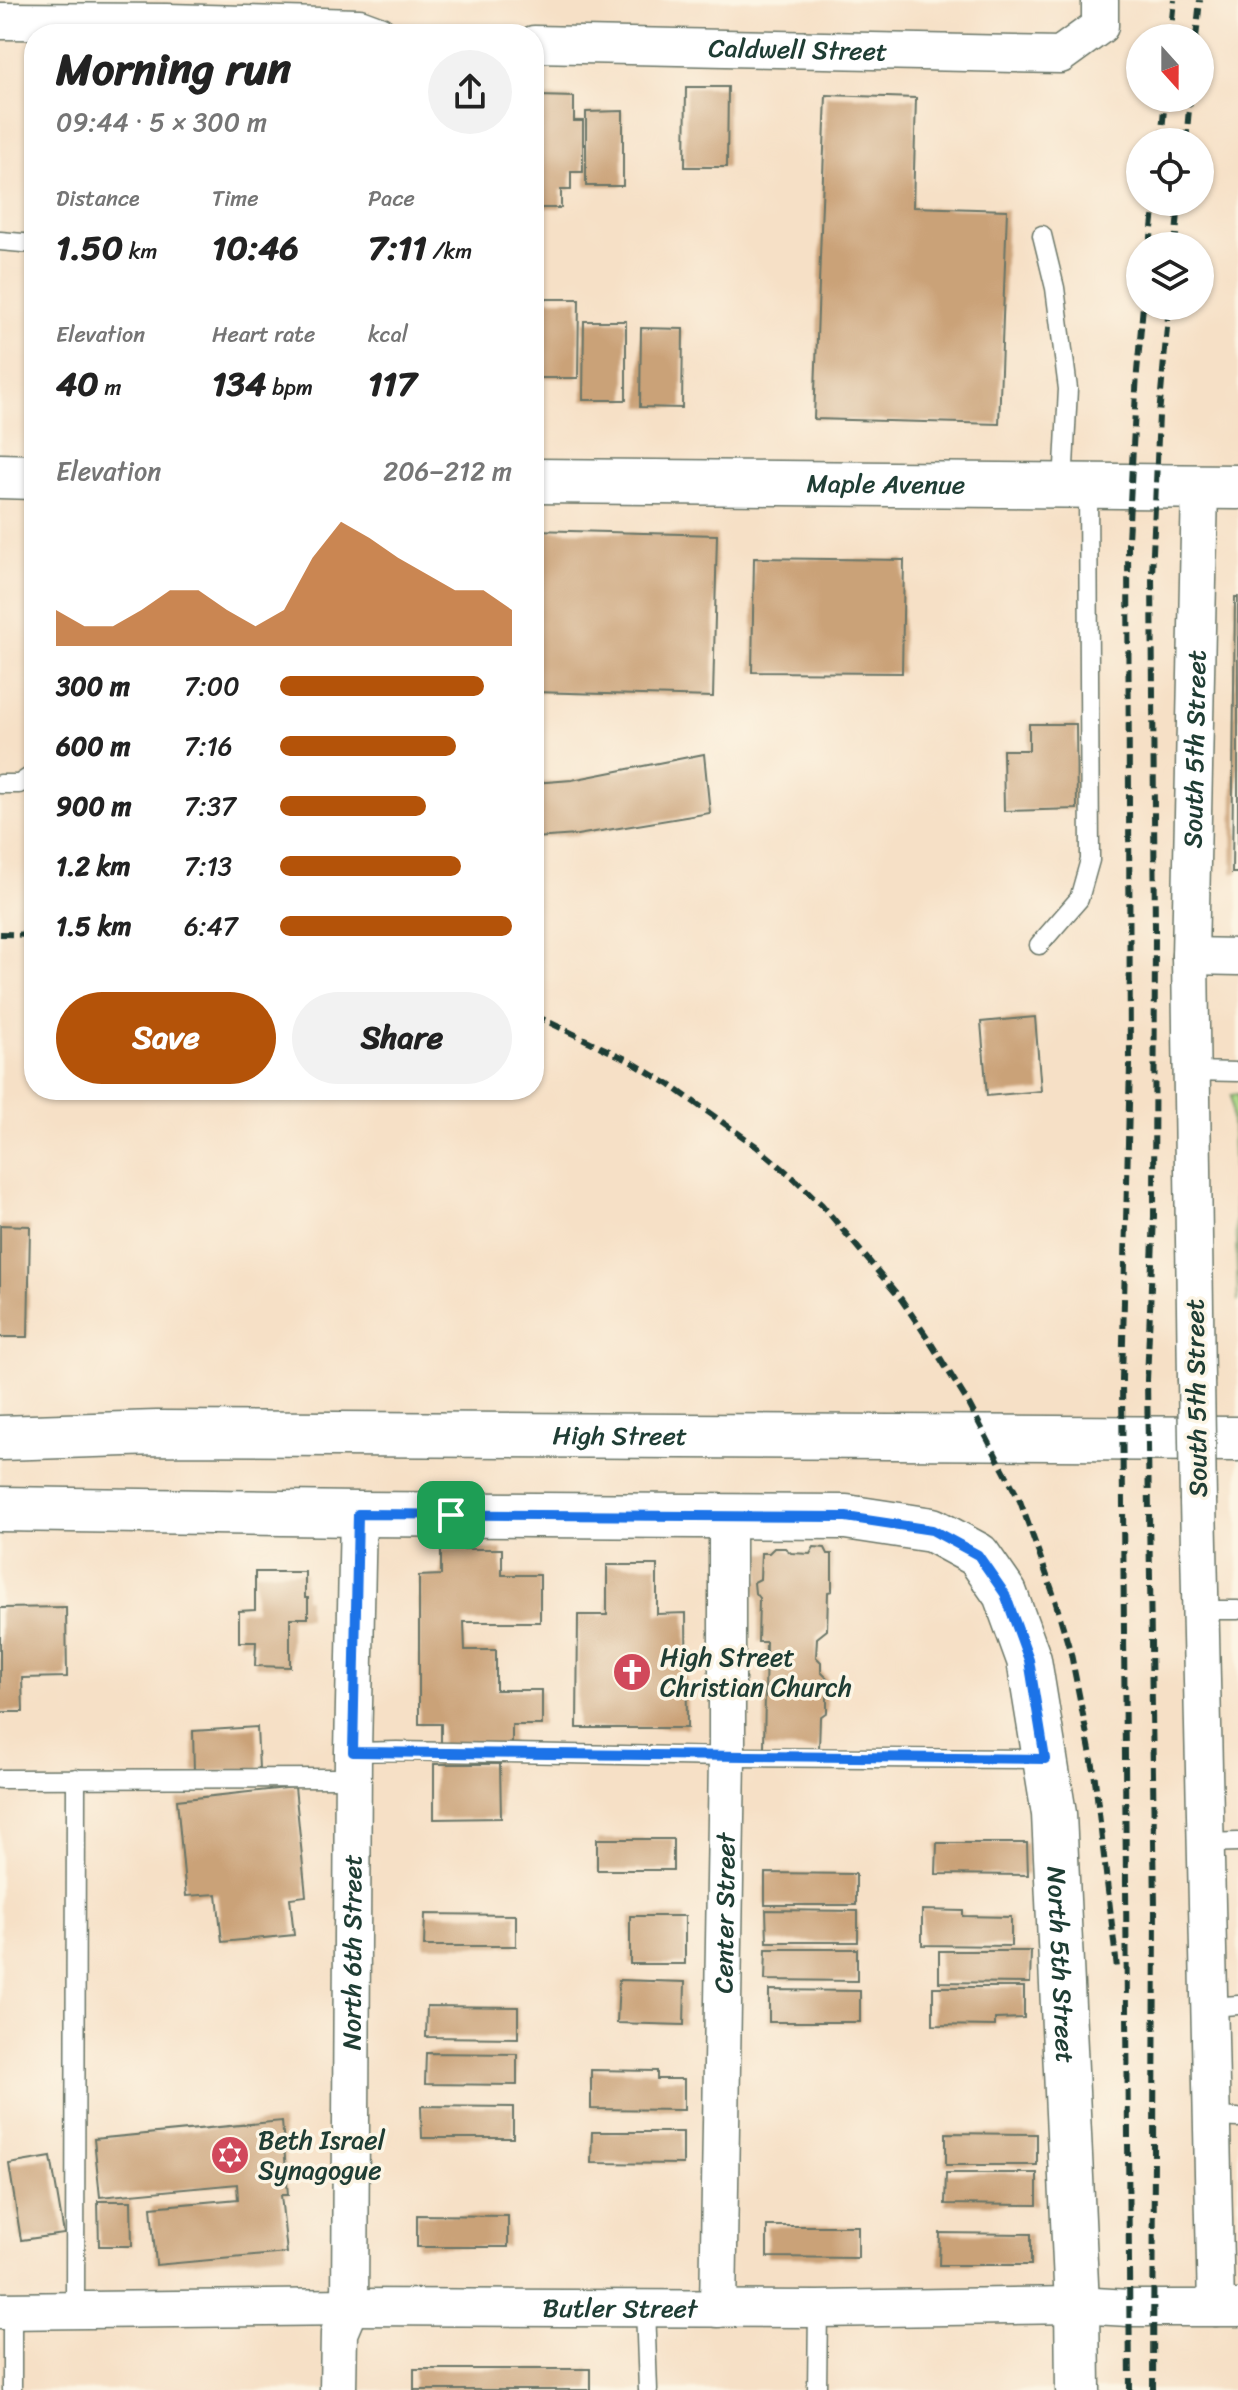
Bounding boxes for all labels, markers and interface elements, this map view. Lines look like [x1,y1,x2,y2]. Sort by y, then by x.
north arrow [1126,24,1214,112]
map controls [1126,24,1214,320]
street label: Caldwell Street [708,25,888,74]
text: Morning run [56,30,291,108]
button: share [428,50,512,134]
text: 09:44 · 5 × 300 m [56,99,267,145]
button: locate [1126,128,1214,216]
text: Distance [56,179,140,218]
text: Time [212,179,259,218]
text: Pace [368,179,415,218]
text: 1.50 [56,218,123,278]
text: 10:46 [212,218,299,278]
text: 7:11 [368,218,427,278]
text: km [123,232,157,271]
text: /km [427,232,472,271]
button: layers [1126,232,1214,320]
text: Elevation [56,315,145,354]
text: Heart rate [212,315,315,354]
text: kcal [368,315,408,354]
text: 40 [56,354,99,414]
text: 134 [212,354,267,414]
text: 117 [368,354,417,414]
text: m [99,368,121,407]
text: bpm [267,368,313,407]
text: Elevation [56,448,161,494]
text: 206–212 m [383,448,512,494]
street label: Maple Avenue [806,460,965,508]
street label: South 5th Street [1169,649,1220,849]
text: 300 m [56,663,130,709]
text: 7:00 [184,663,240,709]
text: 600 m [56,723,130,769]
text: 7:16 [184,723,233,769]
text: 900 m [56,783,132,829]
text: 7:37 [184,783,236,829]
text: 1.2 km [56,843,131,889]
text: 7:13 [184,843,232,889]
text: 1.5 km [56,903,131,949]
text: 6:47 [184,903,238,949]
button: Save [56,992,276,1084]
button: Share [292,992,512,1084]
street label: South 5th Street [1171,1298,1221,1498]
street label: High Street [552,1412,687,1459]
pin [417,1481,485,1549]
icon: arrive [429,1493,473,1537]
place label: High Street Christian Church [660,1634,852,1710]
church icon: High Street Christian Church [611,1651,653,1693]
street label: Center Street [700,1831,749,1994]
street label: North 6th Street [328,1854,375,2050]
street label: North 5th Street [1033,1865,1089,2064]
place label: Beth Israel Synagogue [258,2117,386,2193]
synagogue icon: Beth Israel Synagogue [209,2134,251,2176]
street label: Butler Street [543,2285,699,2331]

